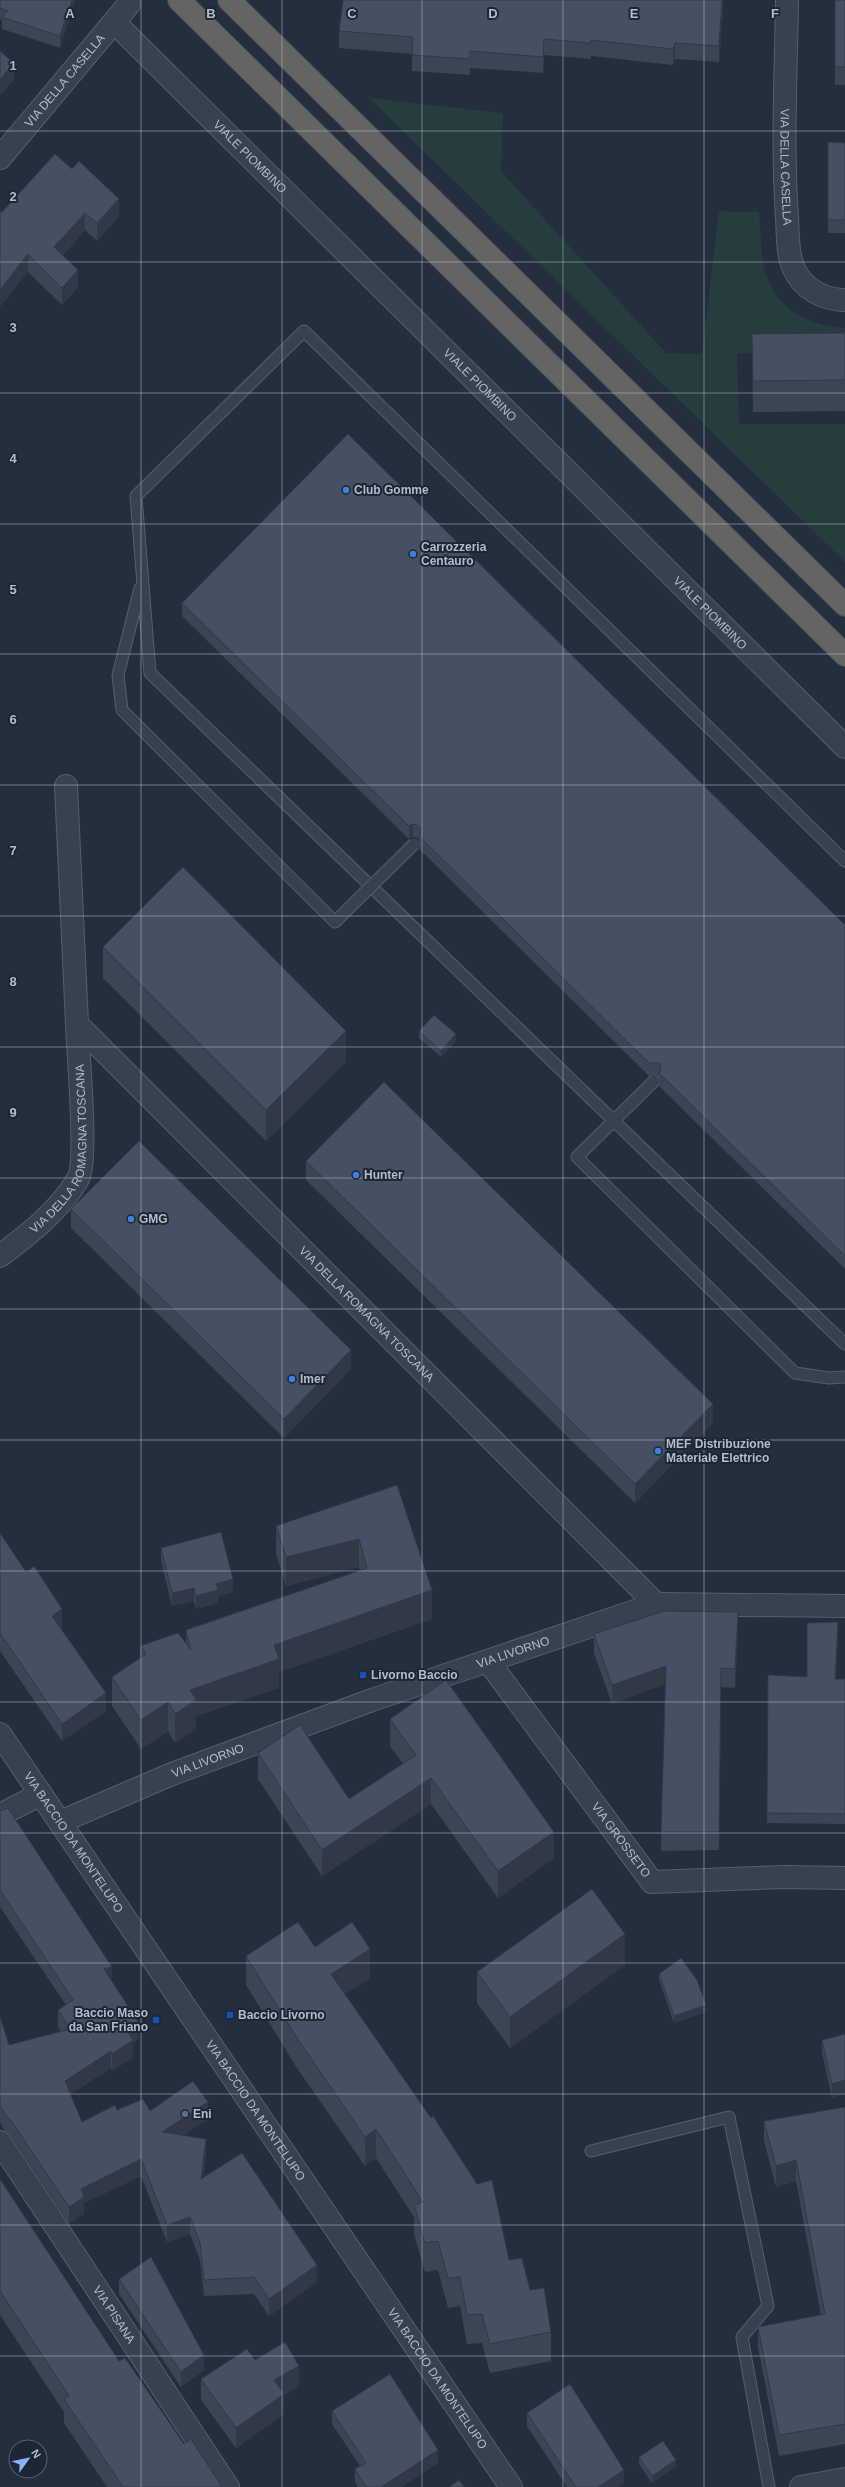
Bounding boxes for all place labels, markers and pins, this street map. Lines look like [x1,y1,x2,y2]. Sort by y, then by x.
place label: Club Gomme [354,483,429,497]
marker: Club Gomme [341,485,351,495]
place label: Carrozzeria Centauro [421,540,487,568]
marker: Carrozzeria Centauro [408,549,418,559]
place label: Hunter [364,1168,403,1182]
marker: Hunter [351,1170,361,1180]
place label: GMG [139,1212,168,1226]
marker: GMG [126,1214,136,1224]
place label: Imer [300,1372,326,1386]
marker: Imer [287,1374,297,1384]
place label: MEF Distribuzione Materiale Elettrico [666,1437,771,1465]
marker: MEF Distribuzione Materiale Elettrico [653,1446,663,1456]
place label: Livorno Baccio [371,1668,458,1682]
marker: Livorno Baccio [358,1670,368,1680]
place label: Baccio Maso da San Friano [69,2006,148,2034]
place label: Baccio Livorno [238,2008,325,2022]
marker: Baccio Livorno [225,2010,235,2020]
marker: Baccio Maso da San Friano [151,2015,161,2025]
place label: Eni [193,2107,212,2121]
marker: Eni [180,2109,190,2119]

